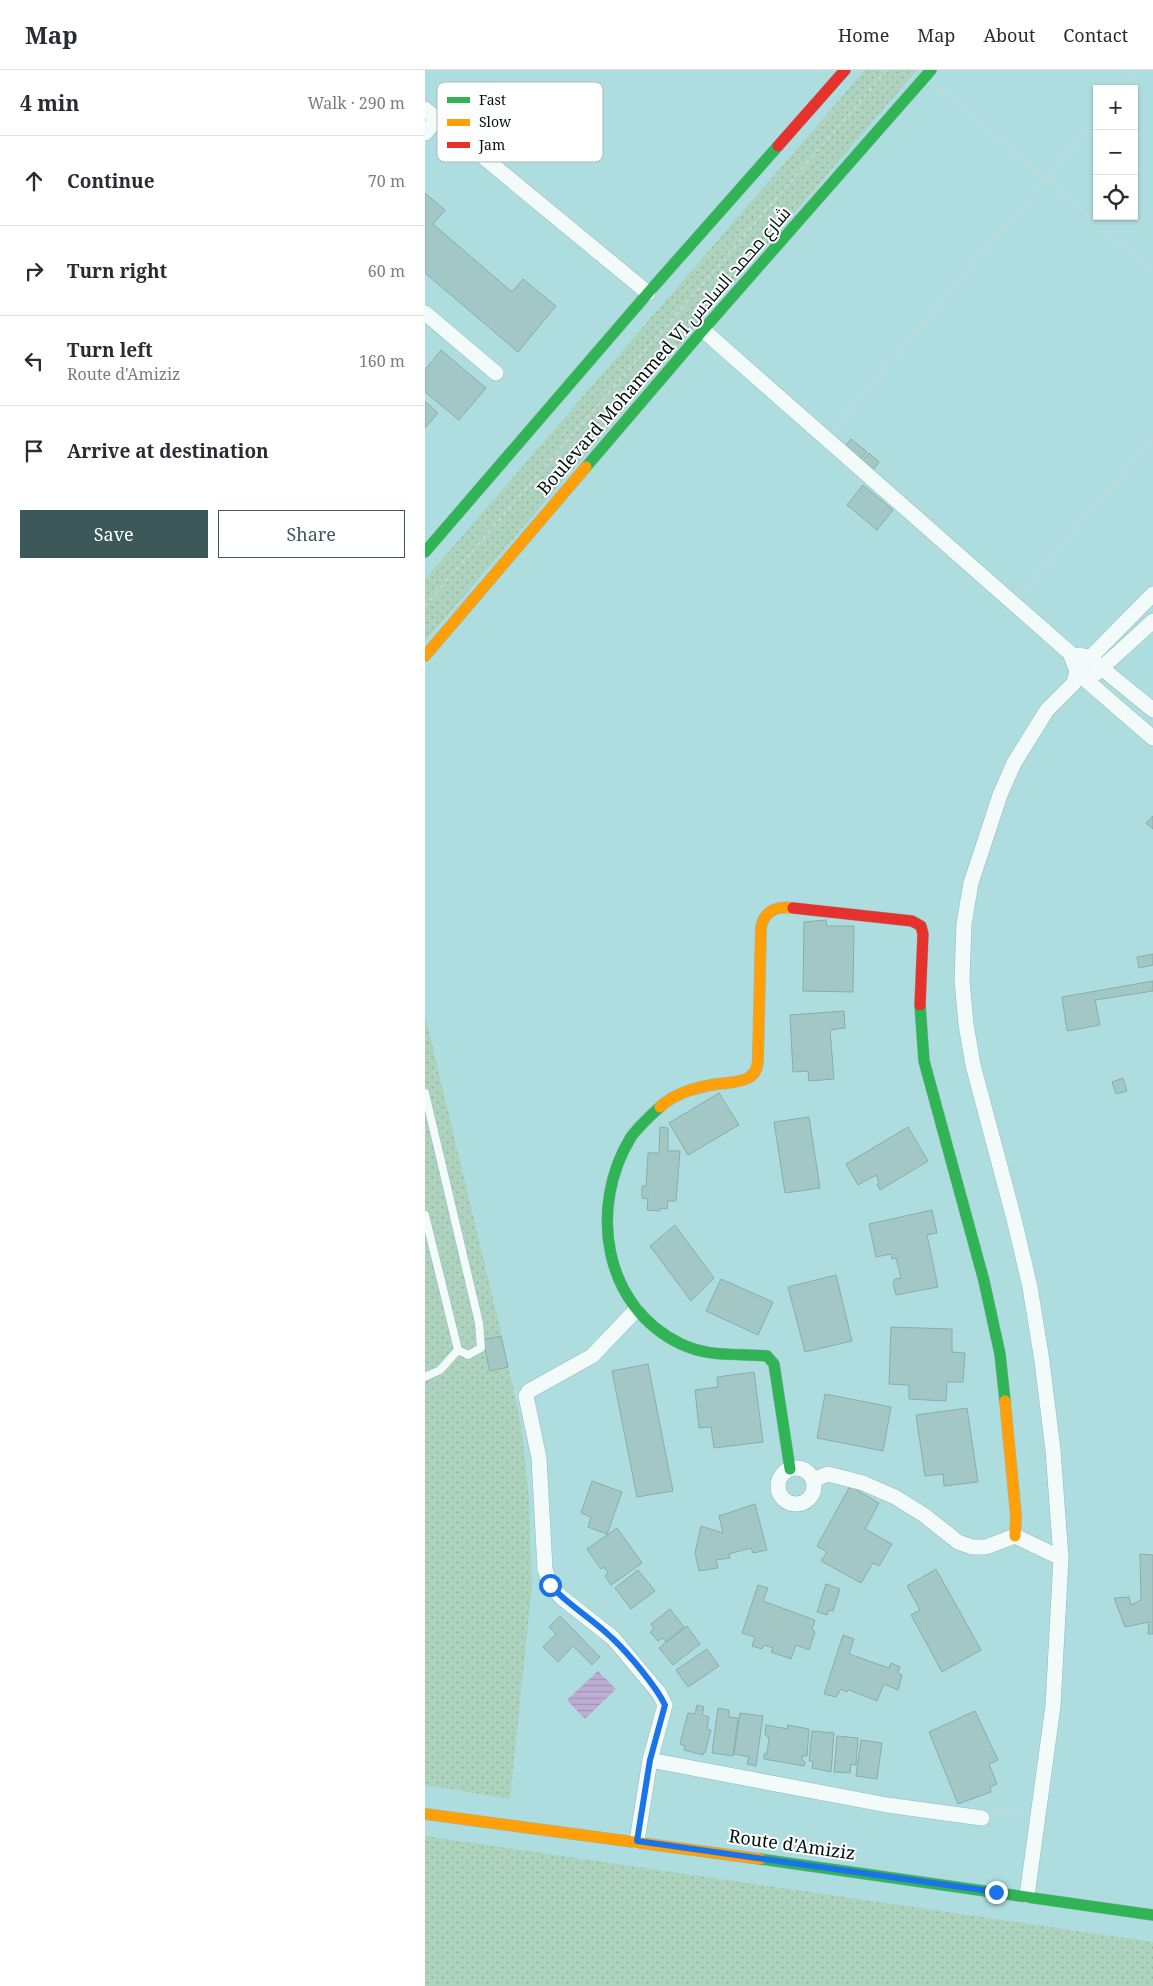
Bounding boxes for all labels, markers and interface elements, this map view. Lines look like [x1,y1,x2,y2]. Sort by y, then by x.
text: Map [25,18,78,51]
text: Home [838,23,889,47]
text: Map [917,23,955,47]
text: About [983,23,1035,47]
text: Contact [1063,23,1128,47]
legend [437,82,603,162]
map controls [1093,85,1138,220]
button: + [1093,85,1138,130]
text: 4 min [20,89,79,117]
text: Fast [479,90,506,109]
text: Walk · 290 m [308,92,405,114]
text: Slow [479,112,512,131]
button: − [1093,130,1138,175]
text: Jam [478,135,505,154]
icon: ahead [20,167,48,195]
text: Continue [67,168,155,194]
text: 70 m [368,170,405,192]
button: locate [1093,175,1138,220]
street label: Boulevard Mohammed VI شارع محمد السادس [531,201,796,500]
icon: right [20,257,48,285]
text: Turn right [67,258,167,284]
text: 60 m [368,260,405,282]
text: Turn left [67,337,153,363]
icon: left [20,347,48,375]
text: 160 m [359,350,405,372]
text: Route d'Amiziz [67,363,180,385]
icon: arrive [20,437,48,465]
text: Arrive at destination [67,438,269,464]
button: Save [20,510,208,558]
button: Share [218,510,405,558]
route start [539,1574,562,1597]
street label: Route d'Amiziz [727,1823,857,1865]
route end [985,1881,1008,1904]

